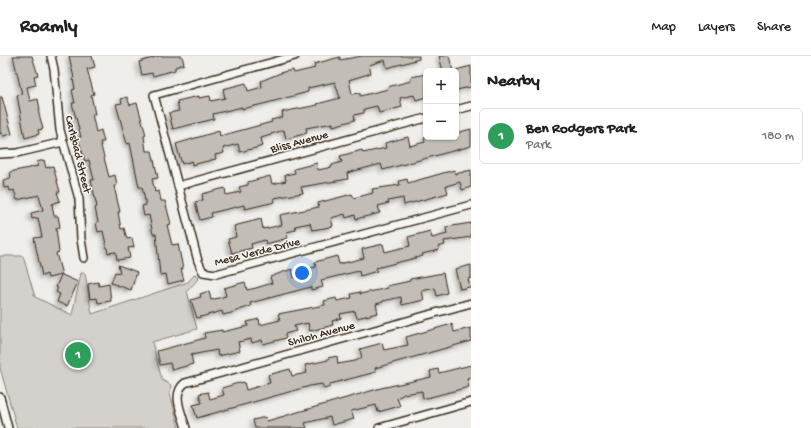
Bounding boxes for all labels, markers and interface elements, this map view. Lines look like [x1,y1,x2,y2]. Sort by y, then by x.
text: Roamly [20,16,77,39]
text: Map [652,19,676,36]
text: Layers [698,19,735,36]
text: Share [757,19,791,36]
map controls [423,68,459,140]
button: + [423,68,459,104]
text: Nearby [487,72,540,92]
button: − [423,104,459,140]
street label: Carlsbad Street [61,114,94,196]
text: Ben Rodgers Park [526,120,636,138]
street label: Bliss Avenue [268,128,331,158]
text: 1 [498,129,504,144]
text: 180 m [762,129,794,144]
text: Park [526,138,551,153]
street label: Mesa Verde Drive [213,235,303,270]
your location [292,263,312,283]
street label: Shiloh Avenue [286,319,357,351]
pin: 1 [65,340,91,370]

